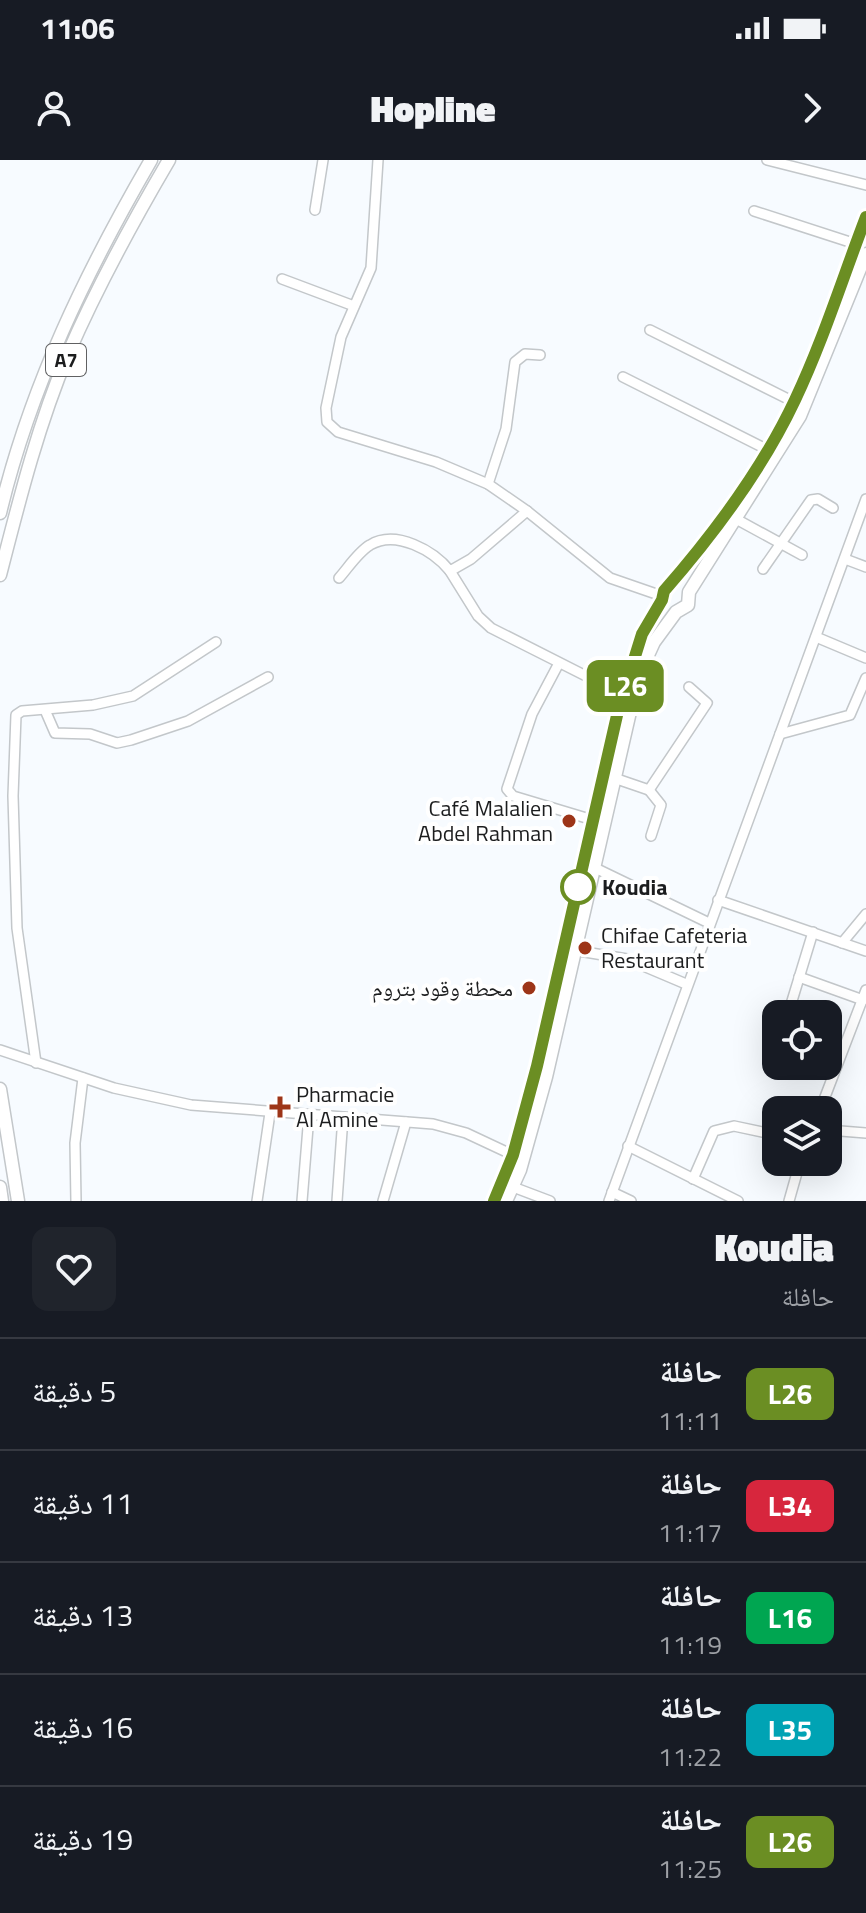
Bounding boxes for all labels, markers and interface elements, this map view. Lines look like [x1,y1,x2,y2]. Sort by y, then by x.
text: 11:06 [40,5,115,51]
text: Hopline [370,81,496,136]
icon: person [32,86,76,130]
icon: forward [790,86,834,130]
road number: A7 [46,344,86,376]
line badge: L26 [579,660,671,712]
text: L26 [603,664,647,707]
place label: Café Malalien Abdel Rahman [418,791,553,850]
marker: Café Malalien Abdel Rahman [560,812,578,830]
marker: Koudia [561,870,595,904]
place label: Koudia [602,870,668,904]
place label: Chifae Cafeteria Restaurant [601,918,747,977]
marker: Chifae Cafeteria Restaurant [576,939,594,957]
place label: محطة وقود بتروم [372,971,513,1005]
marker: محطة وقود بتروم [520,979,538,997]
map controls [762,1000,842,1176]
button: locate [762,1000,842,1080]
place label: Pharmacie Al Amine [296,1077,394,1136]
button: layers [762,1096,842,1176]
marker: Pharmacie Al Amine [271,1098,289,1116]
text: Koudia [715,1218,834,1276]
button: heart [32,1227,116,1311]
text: حافلة [782,1277,834,1316]
text: حافلة [660,1348,722,1394]
text: 5 دقيقة [32,1368,116,1414]
text: L26 [768,1372,812,1415]
text: 11:11 [658,1401,722,1440]
text: حافلة [660,1460,722,1506]
text: 11 دقيقة [32,1480,133,1526]
text: L34 [768,1484,812,1527]
text: 11:17 [658,1513,722,1552]
text: حافلة [660,1572,722,1618]
text: 13 دقيقة [32,1592,133,1638]
text: L16 [768,1596,812,1639]
text: 11:19 [658,1625,722,1664]
text: حافلة [660,1684,722,1730]
text: 16 دقيقة [32,1704,133,1750]
text: L35 [768,1708,812,1751]
text: 11:22 [658,1737,722,1776]
text: حافلة [660,1796,722,1842]
text: 19 دقيقة [32,1816,133,1862]
text: L26 [768,1820,812,1863]
text: 11:25 [658,1849,722,1888]

